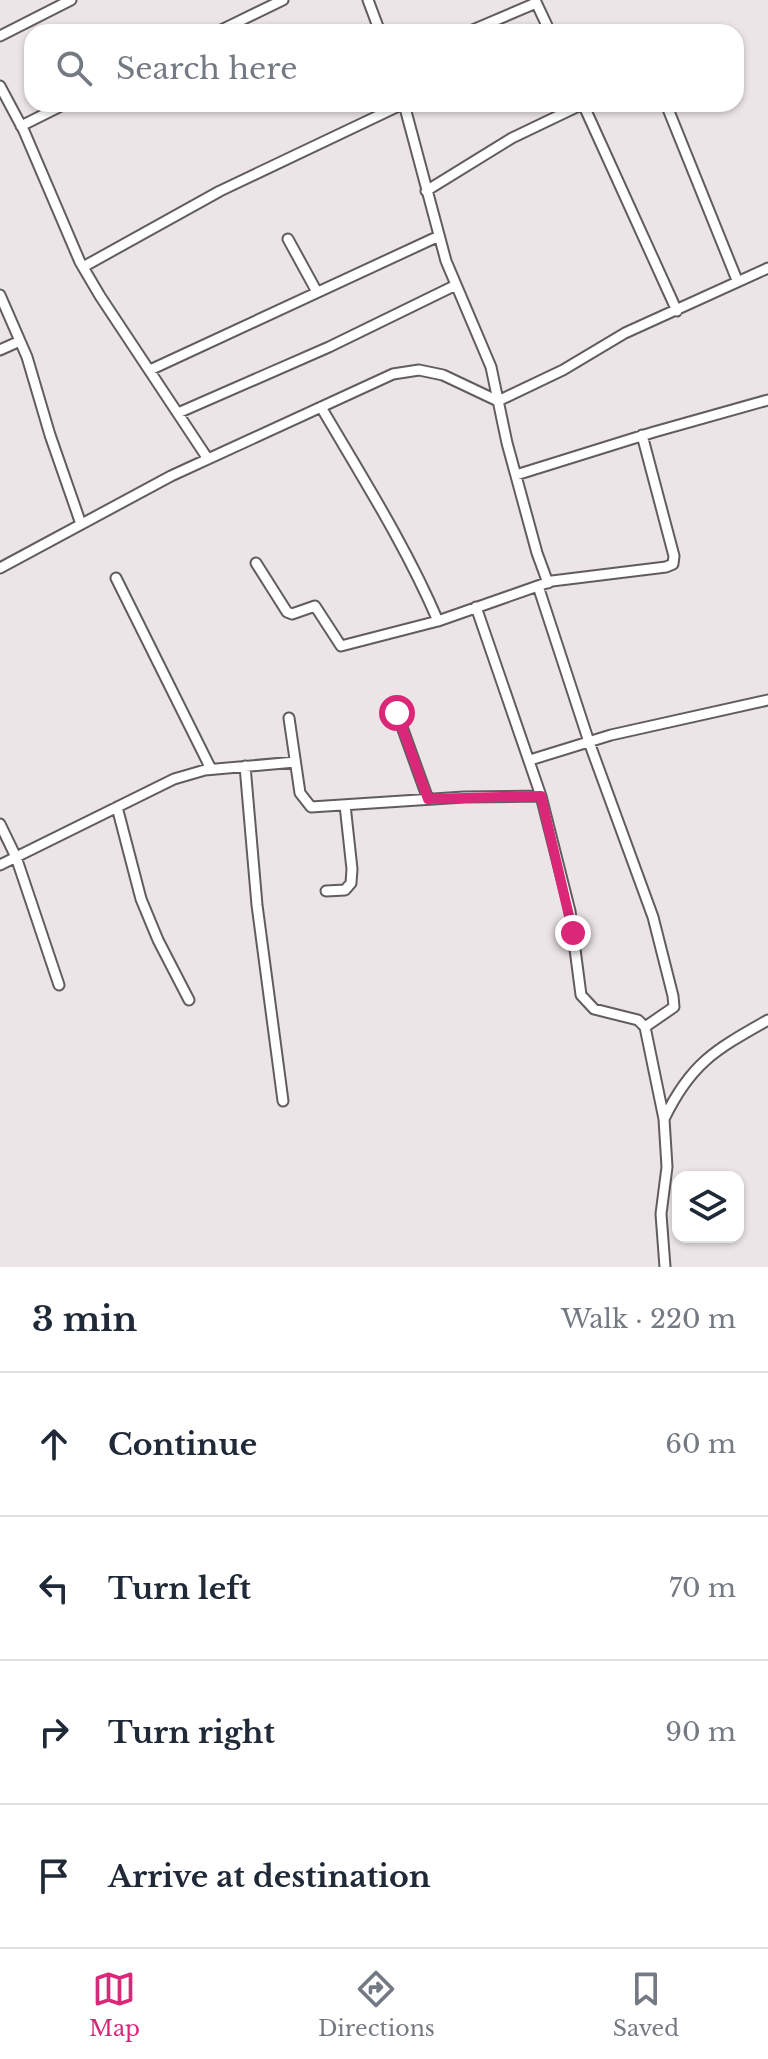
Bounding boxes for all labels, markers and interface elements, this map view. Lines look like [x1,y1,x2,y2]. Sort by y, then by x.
search box [24,24,744,112]
icon: search [52,46,96,90]
text: Search here [116,50,297,87]
route start [379,695,415,731]
route end [555,915,591,951]
map controls [672,1171,744,1243]
button: layers [672,1171,744,1243]
text: 3 min [32,1298,137,1340]
text: Walk · 220 m [561,1303,736,1335]
icon: ahead [32,1422,76,1466]
text: Continue [108,1426,257,1463]
text: 60 m [665,1428,736,1460]
icon: left [32,1566,76,1610]
text: Turn left [108,1570,251,1607]
text: 70 m [669,1572,736,1604]
icon: right [32,1710,76,1754]
text: Turn right [108,1714,275,1751]
text: 90 m [665,1716,736,1748]
icon: arrive [32,1854,76,1898]
text: Arrive at destination [108,1858,431,1895]
tab: Map [89,1967,140,2042]
tab: Directions [318,1967,435,2042]
tab: Saved [613,1967,679,2042]

